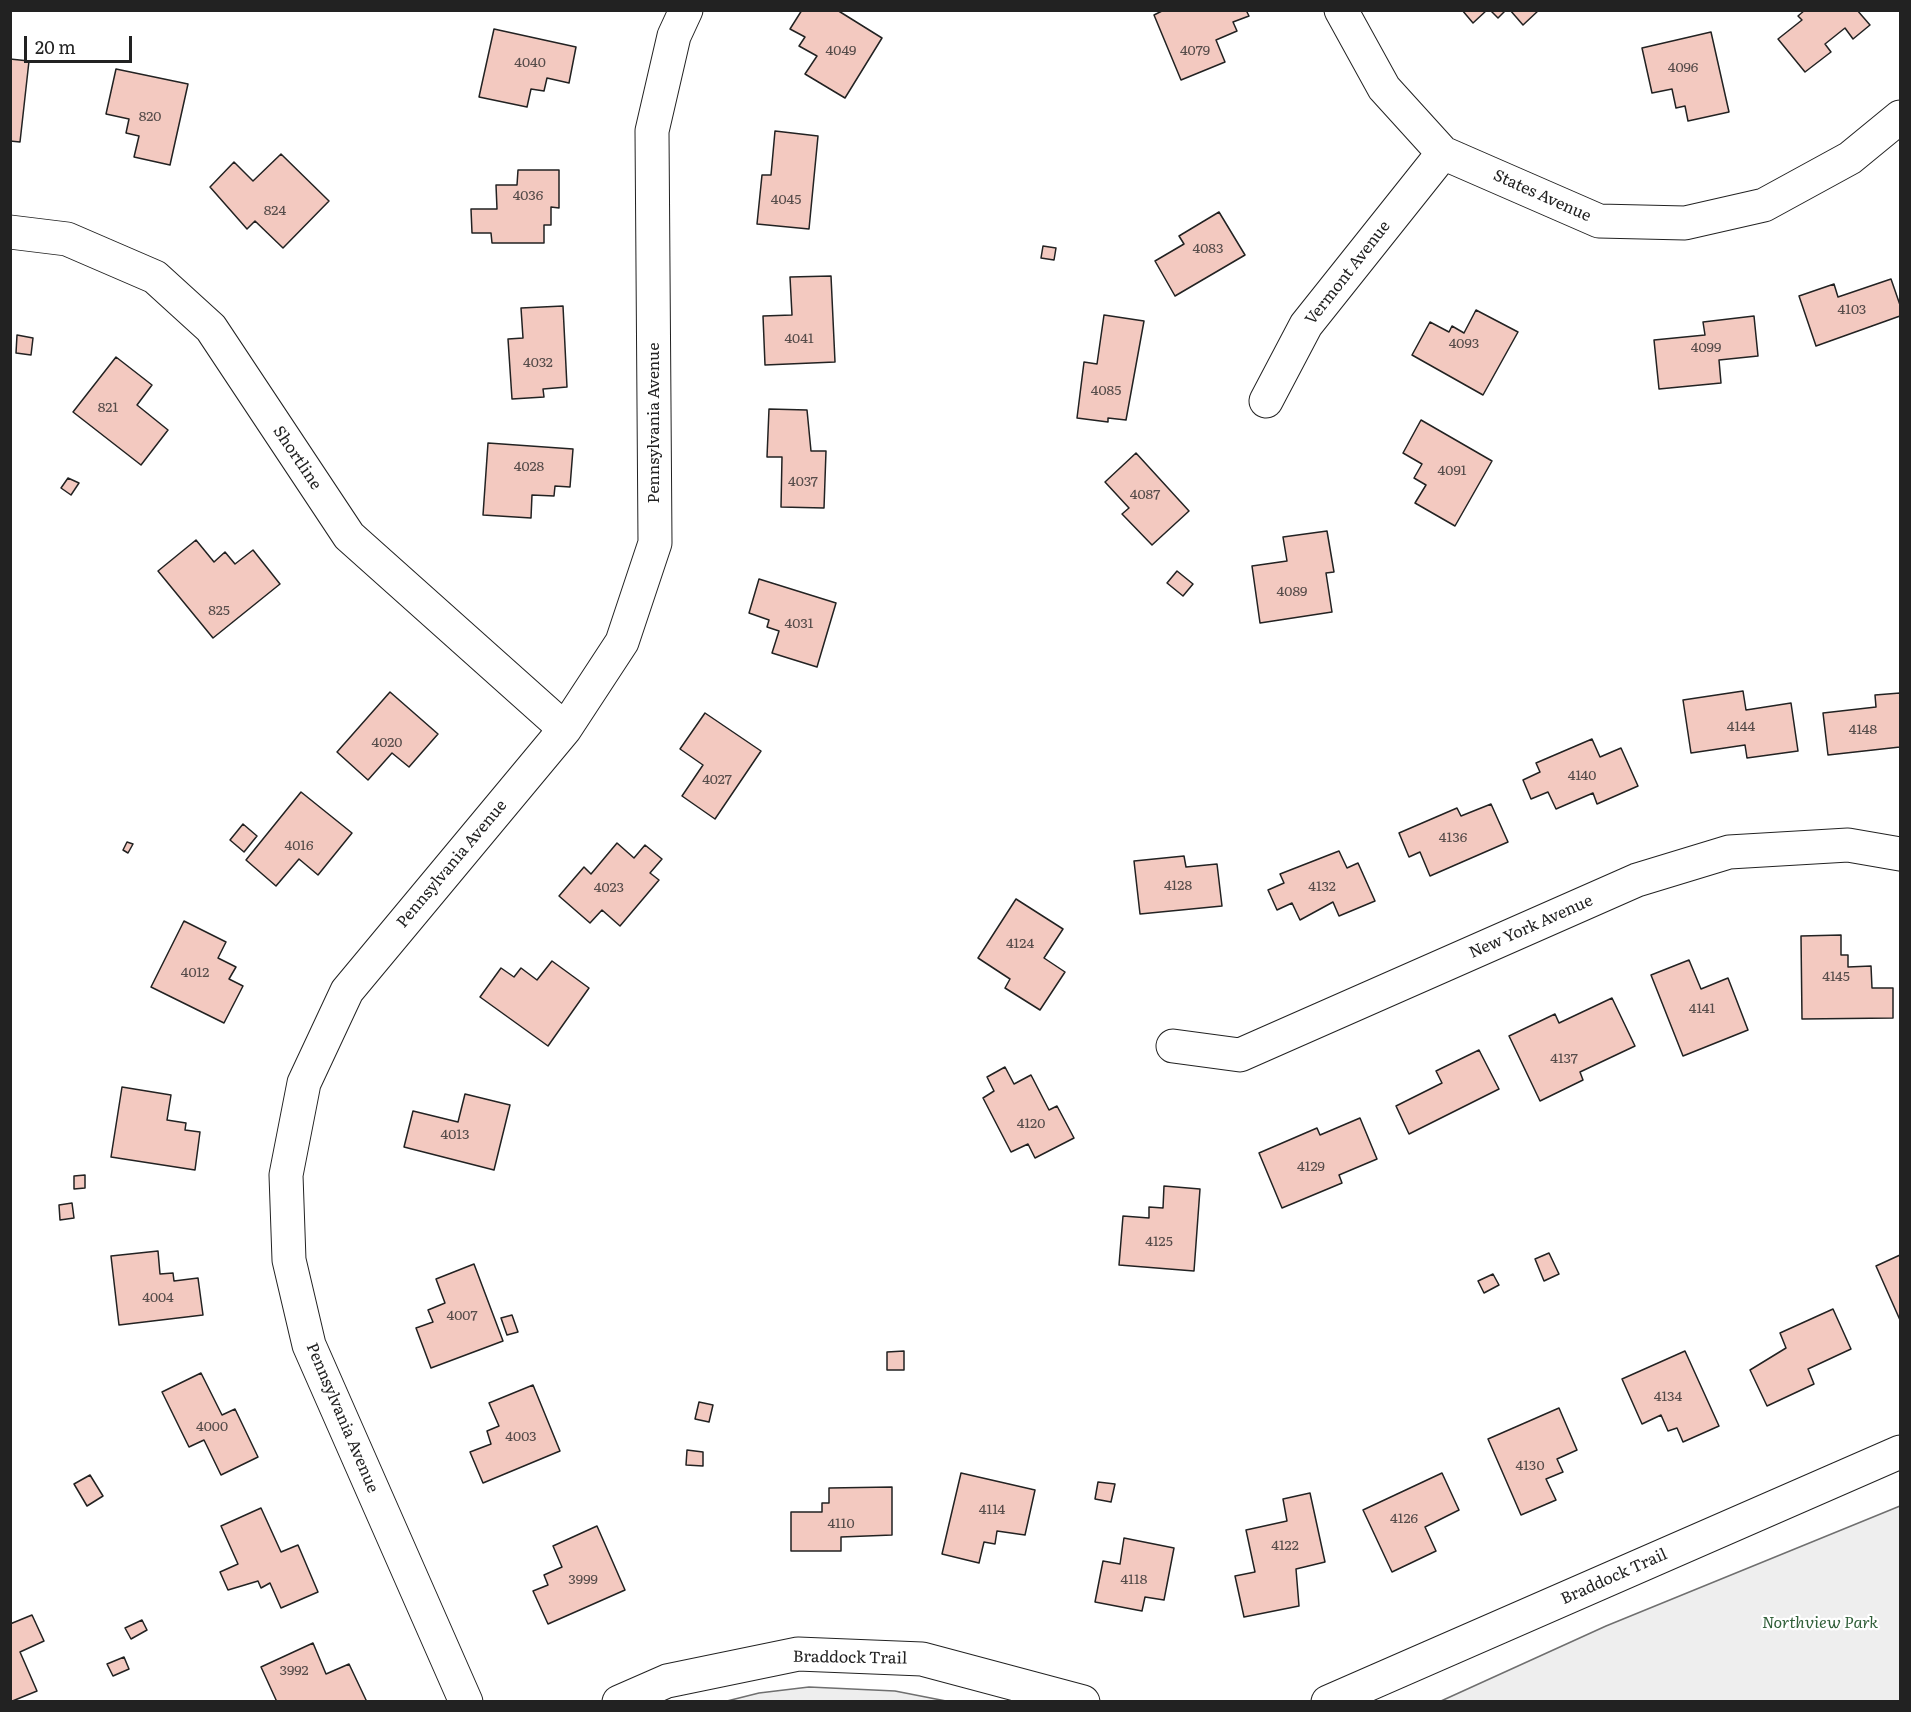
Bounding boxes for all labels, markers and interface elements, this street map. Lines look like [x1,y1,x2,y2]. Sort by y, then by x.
scale bar [27,24,135,62]
text: 20 m [35,33,76,60]
house number: 4049 [826,43,856,59]
house number: 4079 [1180,43,1210,59]
house number: 4040 [514,55,546,71]
house number: 4096 [1668,60,1698,76]
house number: 820 [139,109,161,125]
street label: States Avenue [1490,166,1594,226]
house number: 4036 [513,188,543,204]
house number: 4045 [771,192,801,208]
house number: 824 [264,203,286,219]
street label: Vermont Avenue [1301,217,1395,329]
house number: 4083 [1192,241,1224,257]
house number: 4103 [1838,302,1866,318]
house number: 4041 [784,331,814,347]
house number: 4093 [1449,336,1479,352]
house number: 4099 [1691,340,1721,356]
street label: Pennsylvania Avenue [644,343,664,503]
house number: 4032 [523,355,553,371]
house number: 4085 [1091,383,1121,399]
house number: 821 [98,400,118,416]
street label: Shortline [269,422,325,494]
house number: 4028 [514,459,544,475]
house number: 4091 [1438,463,1466,479]
house number: 4037 [788,474,818,490]
house number: 4087 [1130,487,1160,503]
house number: 4089 [1277,584,1307,600]
house number: 825 [208,603,230,619]
house number: 4031 [785,616,813,632]
house number: 4144 [1727,719,1755,735]
house number: 4148 [1849,722,1877,738]
house number: 4020 [372,735,402,751]
house number: 4140 [1568,768,1596,784]
house number: 4027 [702,772,732,788]
street label: Pennsylvania Avenue [393,796,511,932]
house number: 4136 [1439,830,1467,846]
house number: 4016 [284,838,314,854]
house number: 4128 [1164,878,1192,894]
house number: 4132 [1308,879,1336,895]
house number: 4023 [594,880,624,896]
street label: New York Avenue [1466,891,1596,963]
house number: 4124 [1006,936,1034,952]
house number: 4012 [181,965,209,981]
house number: 4145 [1822,969,1850,985]
house number: 4141 [1689,1001,1715,1017]
house number: 4137 [1550,1051,1578,1067]
house number: 4120 [1017,1116,1045,1132]
house number: 4013 [440,1127,470,1143]
house number: 4129 [1297,1159,1325,1175]
house number: 4125 [1145,1234,1173,1250]
house number: 4004 [142,1290,174,1306]
house number: 4007 [447,1308,477,1324]
street label: Pennsylvania Avenue [302,1340,382,1496]
house number: 4134 [1654,1389,1682,1405]
house number: 4000 [196,1419,228,1435]
house number: 4003 [505,1429,537,1445]
house number: 4130 [1515,1458,1545,1474]
house number: 4114 [979,1502,1005,1518]
house number: 4126 [1390,1511,1418,1527]
house number: 4110 [827,1516,855,1532]
house number: 4122 [1271,1538,1299,1554]
street label: Braddock Trail [1558,1545,1670,1609]
house number: 3999 [568,1572,598,1588]
house number: 4118 [1121,1572,1147,1588]
park label: Northview Park [1762,1613,1878,1633]
street label: Braddock Trail [793,1647,907,1669]
house number: 3992 [279,1663,309,1679]

